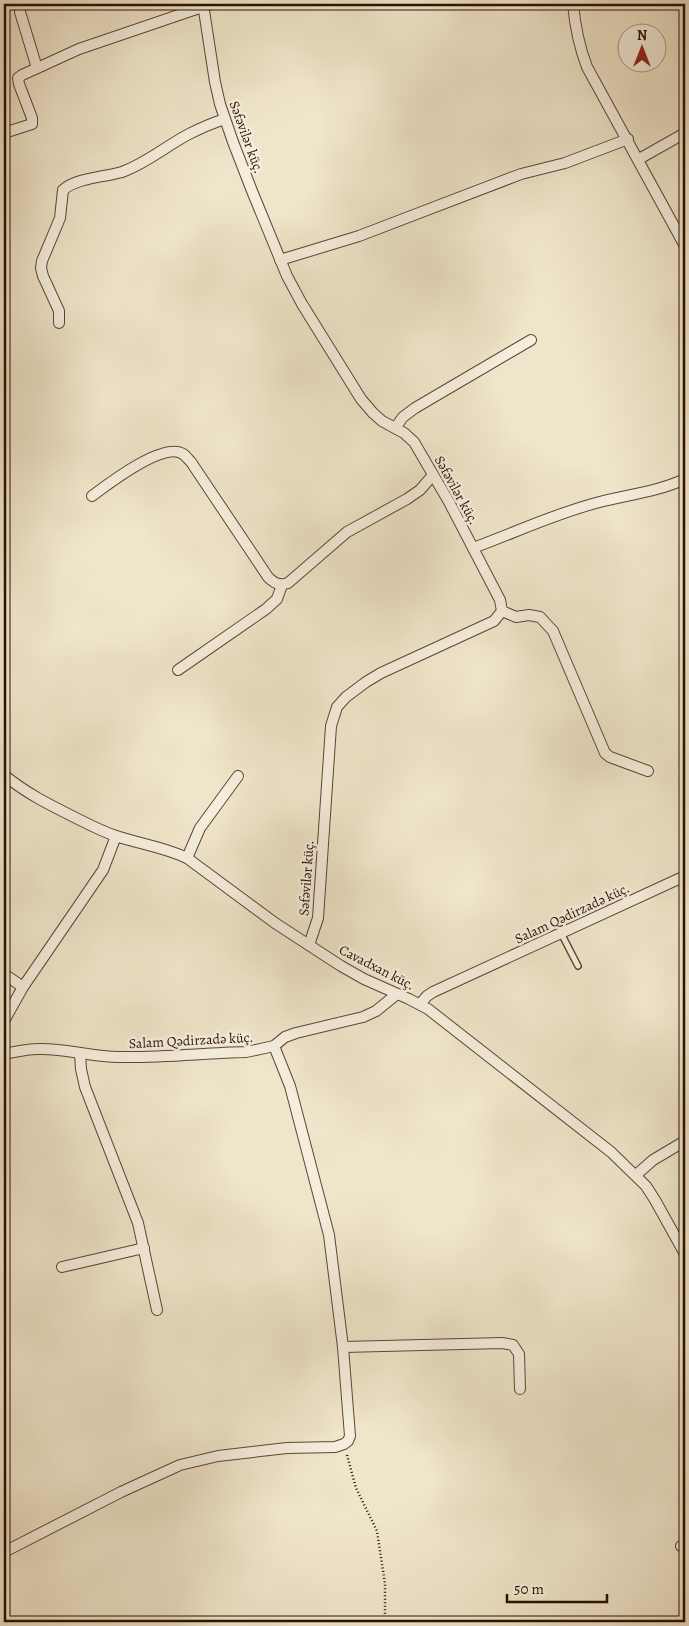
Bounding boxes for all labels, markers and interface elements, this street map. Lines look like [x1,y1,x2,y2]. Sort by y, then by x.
north arrow [616,22,666,72]
text: N [637,26,647,45]
street label: Səfəvilər küç. [225,98,268,176]
street label: Səfəvilər küç. [430,452,483,528]
street label: Səfəvilər küç. [294,839,319,917]
street label: Salam Qədirzadə küç. [512,878,633,948]
street label: Cavadxan küç. [336,940,418,995]
street label: Salam Qədirzadə küç. [128,1028,254,1053]
scale bar [507,1571,606,1603]
text: 50 m [514,1579,544,1599]

